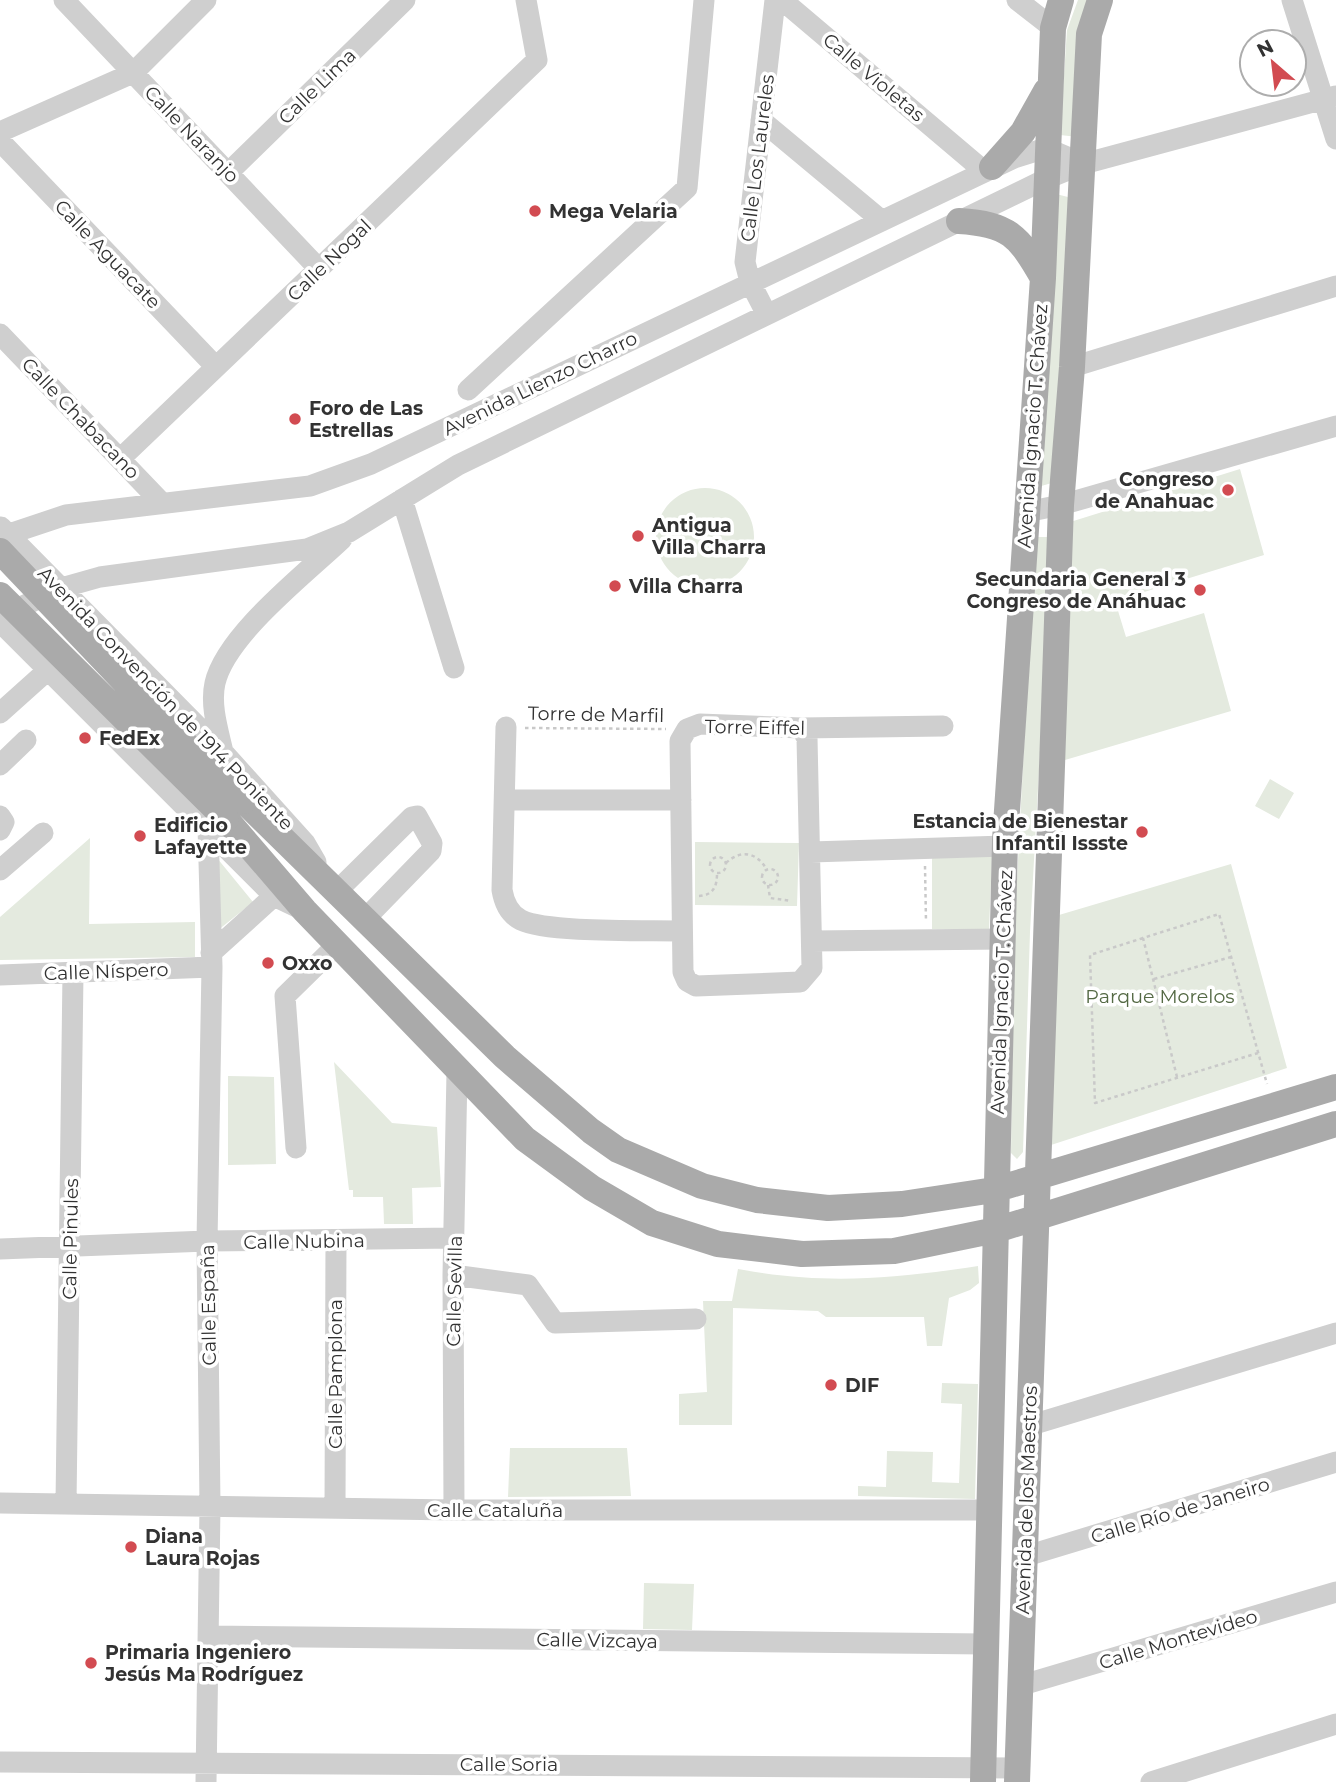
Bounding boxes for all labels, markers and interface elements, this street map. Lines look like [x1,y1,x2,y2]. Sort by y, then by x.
street label: Calle Violetas [818,28,929,127]
north arrow [1238,28,1308,98]
text: N [1253,35,1277,62]
street label: Calle Lima [274,44,361,129]
street label: Calle Los Laureles [736,73,779,243]
street label: Calle Naranjo [140,81,244,188]
street label: Calle Aguacate [50,195,165,314]
place label: Mega Velaria [549,200,678,223]
marker: Mega Velaria [527,203,543,219]
street label: Calle Nogal [283,215,376,306]
street label: Avenida Ignacio T. Chávez [1012,303,1053,549]
street label: Avenida Lienzo Charro [439,326,641,440]
street label: Calle Chabacano [17,353,144,484]
place label: Foro de Las Estrellas [309,397,423,442]
marker: Foro de Las Estrellas [287,411,303,427]
place label: Congreso de Anahuac [1095,468,1214,513]
marker: Congreso de Anahuac [1220,482,1236,498]
place label: Antigua Villa Charra [651,514,766,559]
marker: Antigua Villa Charra [630,528,646,544]
street label: Avenida Convención de 1914 Poniente [33,562,298,835]
place label: Secundaria General 3 Congreso de Anáhuac [967,568,1186,613]
place label: Villa Charra [628,575,743,598]
marker: Villa Charra [607,578,623,594]
marker: Secundaria General 3 Congreso de Anáhuac [1192,582,1208,598]
street label: Torre de Marfil [528,702,664,727]
street label: Torre Eiffel [705,715,805,740]
place label: FedEx [99,727,161,750]
marker: FedEx [77,730,93,746]
place label: Estancia de Bienestar Infantil Issste [913,810,1128,855]
place label: Edificio Lafayette [154,814,247,859]
marker: Estancia de Bienestar Infantil Issste [1134,824,1150,840]
marker: Edificio Lafayette [132,828,148,844]
street label: Avenida Ignacio T. Chávez [986,869,1017,1115]
place label: Oxxo [282,952,333,975]
marker: Oxxo [260,955,276,971]
street label: Calle Níspero [43,958,169,985]
park label: Parque Morelos [1085,985,1235,1008]
street label: Calle Pinules [58,1178,83,1300]
street label: Calle Nubina [243,1229,365,1254]
street label: Calle Sevilla [442,1235,467,1347]
street label: Calle España [196,1244,221,1366]
street label: Calle Pamplona [324,1299,347,1449]
place label: DIF [845,1374,879,1397]
marker: DIF [823,1377,839,1393]
street label: Avenida de los Maestros [1011,1385,1042,1615]
street label: Calle Río de Janeiro [1088,1472,1272,1549]
street label: Calle Cataluña [427,1499,563,1522]
place label: Diana Laura Rojas [145,1525,260,1570]
marker: Diana Laura Rojas [123,1539,139,1555]
street label: Calle Montevideo [1096,1604,1260,1675]
street label: Calle Vizcaya [536,1628,658,1653]
place label: Primaria Ingeniero Jesús Ma Rodríguez [104,1641,303,1686]
marker: Primaria Ingeniero Jesús Ma Rodríguez [83,1655,99,1671]
street label: Calle Soria [460,1753,558,1776]

